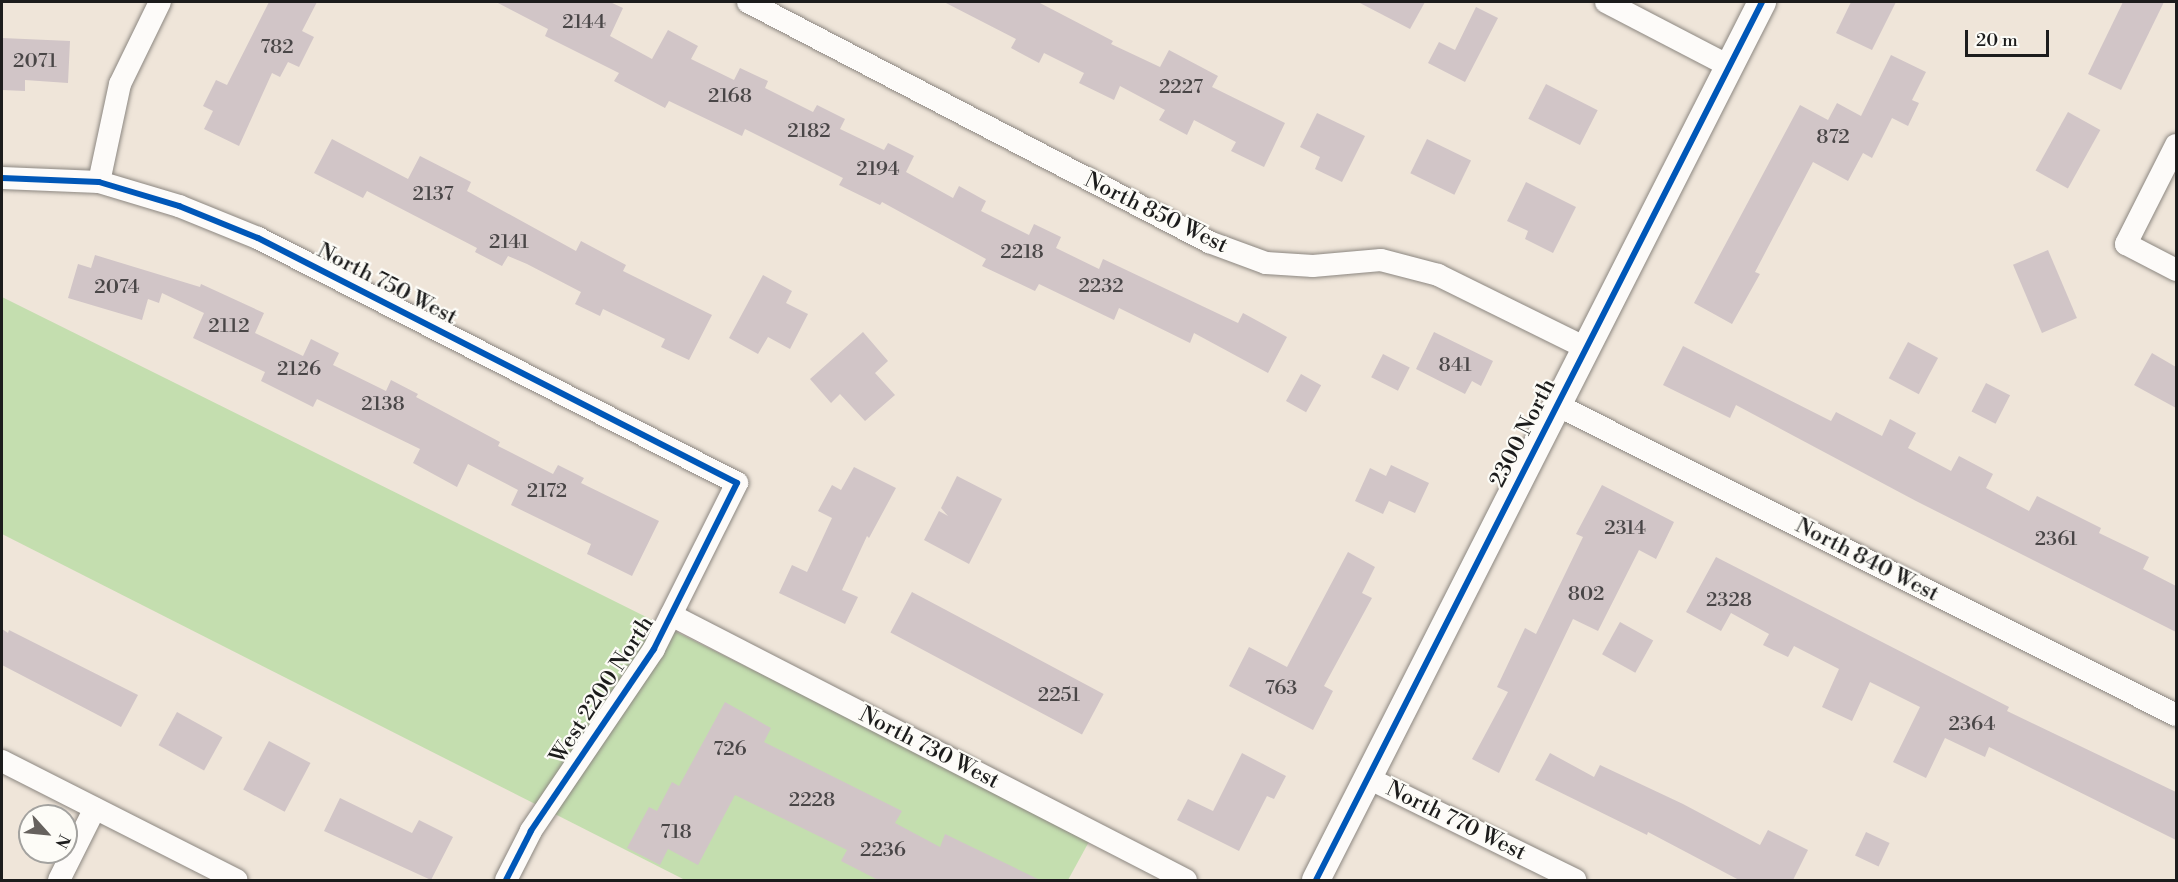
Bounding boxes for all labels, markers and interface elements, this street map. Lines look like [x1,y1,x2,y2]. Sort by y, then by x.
house number: 2144 [562,10,606,34]
scale bar [1968,18,2052,56]
text: 20 m [1976,29,2018,52]
house number: 782 [260,35,294,59]
house number: 2071 [13,49,57,73]
house number: 2227 [1159,75,1203,99]
house number: 2168 [708,84,752,108]
house number: 2182 [787,119,831,143]
house number: 872 [1816,125,1850,149]
house number: 2194 [856,157,900,181]
street label: North 850 West [1080,167,1232,259]
house number: 2137 [413,182,453,206]
house number: 2141 [489,230,529,254]
street label: North 750 West [313,237,461,331]
house number: 2218 [1000,240,1044,264]
house number: 2232 [1078,274,1124,298]
house number: 2074 [94,275,140,299]
house number: 2112 [208,314,250,338]
house number: 841 [1438,353,1472,377]
house number: 2126 [277,357,321,381]
street label: 2300 North [1484,374,1562,492]
house number: 2138 [361,392,405,416]
house number: 2172 [527,479,567,503]
street label: North 840 West [1791,512,1943,608]
house number: 2314 [1604,516,1646,540]
house number: 2361 [2035,527,2077,551]
house number: 802 [1568,582,1604,606]
house number: 2328 [1706,588,1752,612]
street label: West 2200 North [545,611,659,769]
house number: 763 [1265,676,1297,700]
house number: 2251 [1038,683,1080,707]
street label: North 730 West [855,701,1003,795]
house number: 2364 [1949,712,1995,736]
house number: 726 [713,737,747,761]
street label: North 770 West [1382,776,1530,866]
house number: 2228 [789,788,835,812]
north arrow [18,804,78,864]
house number: 718 [660,820,692,844]
text: N [50,831,74,851]
house number: 2236 [860,838,906,862]

